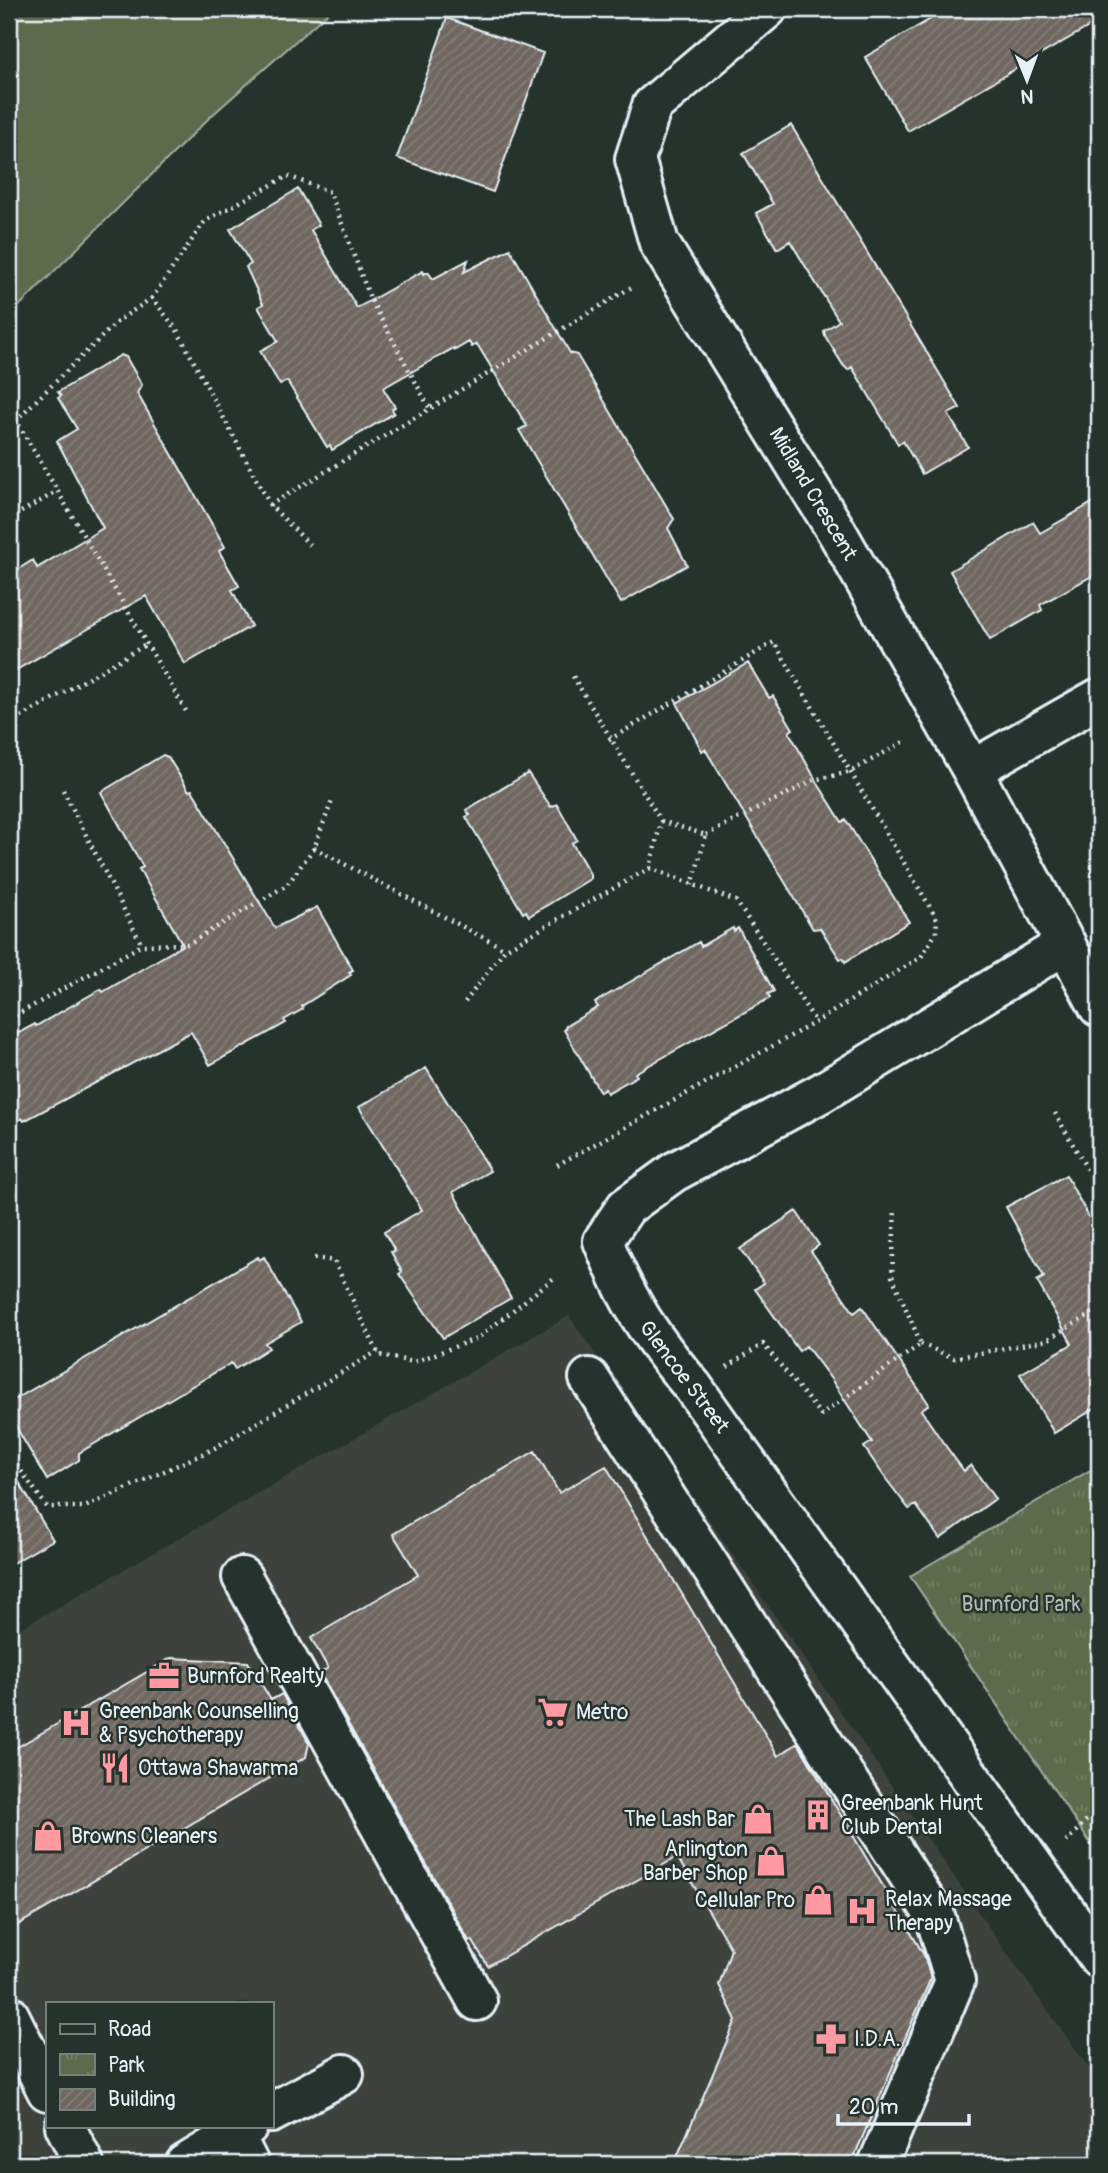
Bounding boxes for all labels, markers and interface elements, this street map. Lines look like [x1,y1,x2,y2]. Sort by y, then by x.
north arrow [992,46,1062,116]
text: N [1021,84,1034,108]
street label: Midland Crescent [763,423,864,566]
street label: Glencoe Street [633,1315,736,1439]
park label: Burnford Park [961,1591,1081,1618]
office icon: Burnford Realty [147,1659,181,1693]
place label: Burnford Realty [187,1663,324,1690]
supermarket icon: Metro [536,1695,570,1729]
place label: Greenbank Counselling & Psychotherapy [99,1698,299,1749]
place label: Metro [576,1699,628,1726]
hospital icon: Greenbank Counselling & Psychotherapy [59,1706,93,1740]
restaurant icon: Ottawa Shawarma [98,1751,132,1785]
place label: Ottawa Shawarma [138,1755,298,1782]
place label: Greenbank Hunt Club Dental [841,1790,983,1841]
building icon: Greenbank Hunt Club Dental [801,1798,835,1832]
shop icon: The Lash Bar [741,1802,775,1836]
place label: The Lash Bar [624,1806,735,1833]
shop icon: Browns Cleaners [31,1819,65,1853]
place label: Browns Cleaners [71,1823,218,1850]
place label: Arlington Barber Shop [643,1836,748,1887]
shop icon: Arlington Barber Shop [754,1844,788,1878]
shop icon: Cellular Pro [801,1883,835,1917]
place label: Relax Massage Therapy [885,1886,1012,1937]
place label: Cellular Pro [695,1887,795,1914]
hospital icon: Relax Massage Therapy [845,1894,879,1928]
legend [46,2002,273,2128]
text: Road [108,2016,152,2043]
pharmacy icon: I.D.A. [814,2022,848,2056]
place label: I.D.A. [854,2026,901,2053]
text: Park [108,2052,145,2079]
scale bar [838,2082,970,2126]
text: Building [108,2086,175,2113]
text: 20 m [849,2094,898,2121]

